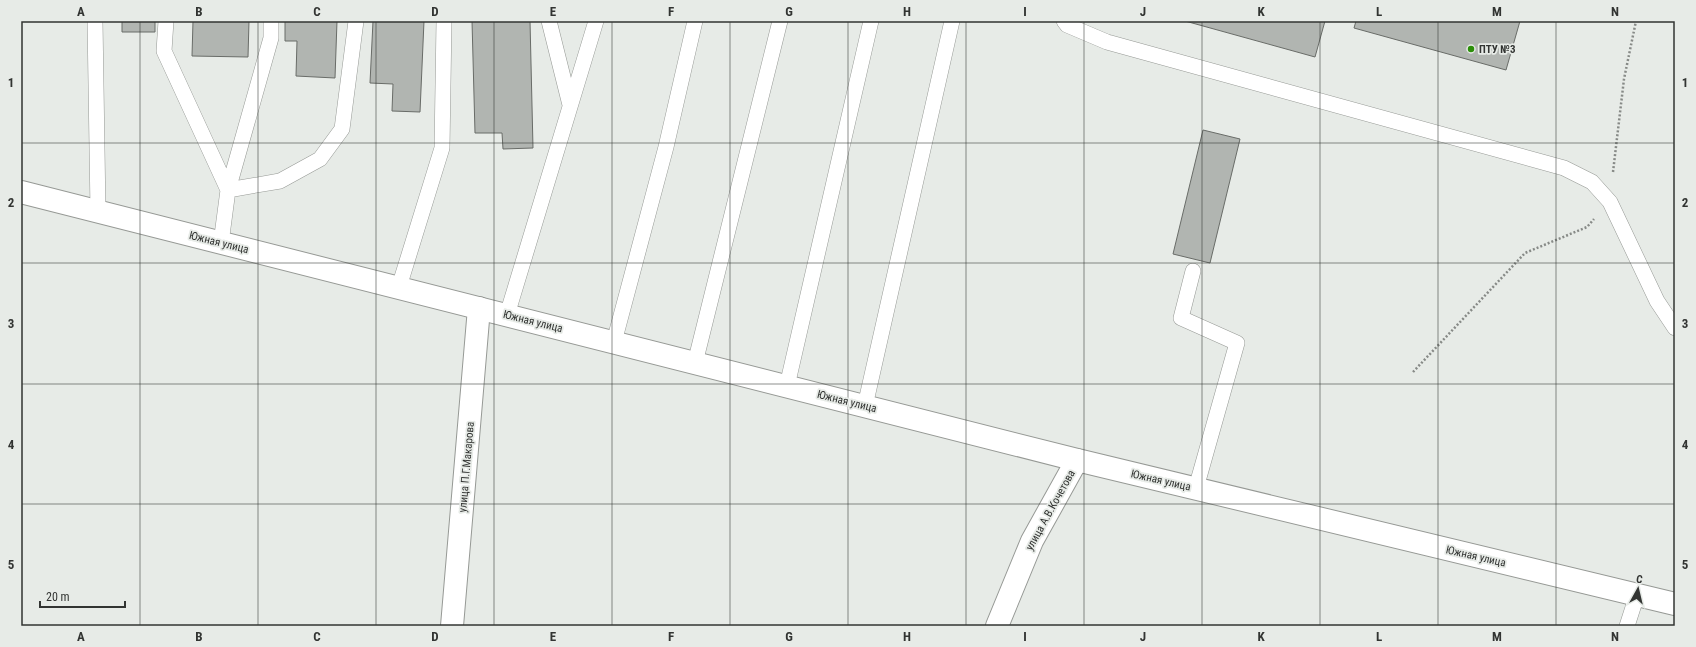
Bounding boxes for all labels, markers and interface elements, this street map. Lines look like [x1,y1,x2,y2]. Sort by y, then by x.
text: A [77,4,85,19]
text: B [195,4,203,19]
text: C [313,4,321,19]
text: D [431,4,439,19]
text: E [550,4,557,19]
text: F [668,4,674,19]
text: G [785,4,793,19]
text: H [903,4,911,19]
text: I [1023,4,1027,19]
text: J [1140,4,1146,19]
text: K [1257,4,1265,19]
text: L [1376,4,1382,19]
text: M [1492,4,1502,19]
text: N [1611,4,1619,19]
place label: ПТУ №3 [1479,43,1516,56]
marker: ПТУ №3 [1466,44,1476,54]
text: 1 [8,75,14,90]
text: 1 [1682,75,1688,90]
text: 2 [8,195,15,210]
text: 2 [1682,195,1689,210]
street label: Южная улица [188,229,250,256]
street label: Южная улица [502,308,564,335]
text: 3 [8,316,14,331]
text: 3 [1682,316,1688,331]
street label: Южная улица [816,388,878,415]
street label: улица П.Г.Макарова [456,421,477,513]
text: 4 [8,437,15,452]
text: 4 [1682,437,1689,452]
street label: Южная улица [1130,467,1192,494]
street label: улица А.В.Кочетова [1023,468,1078,553]
street label: Южная улица [1445,543,1507,570]
text: 5 [8,557,15,572]
text: 5 [1682,557,1689,572]
north arrow [1618,569,1658,609]
text: С [1635,573,1643,586]
scale bar [40,583,125,609]
text: 20 m [46,590,70,604]
text: A [77,629,85,644]
text: B [195,629,203,644]
text: C [313,629,321,644]
text: D [431,629,439,644]
text: E [550,629,557,644]
text: F [668,629,674,644]
text: G [785,629,793,644]
text: H [903,629,911,644]
text: I [1023,629,1027,644]
text: J [1140,629,1146,644]
text: K [1257,629,1265,644]
text: L [1376,629,1382,644]
text: M [1492,629,1502,644]
text: N [1611,629,1619,644]

